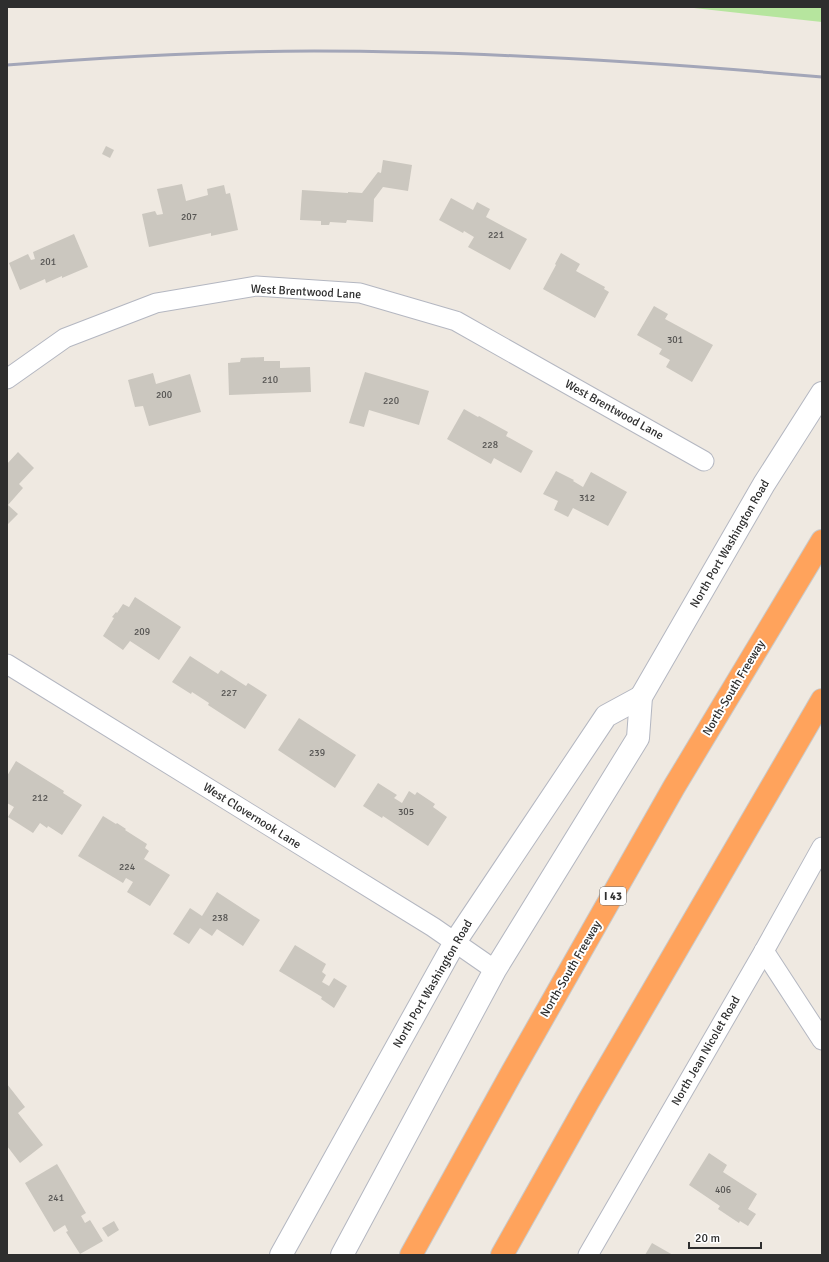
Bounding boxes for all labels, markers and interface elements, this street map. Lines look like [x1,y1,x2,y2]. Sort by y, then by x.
house number: 207 [181,211,197,223]
house number: 221 [488,229,504,241]
house number: 201 [40,256,56,268]
street label: West Brentwood Lane [250,282,362,302]
house number: 301 [667,334,683,346]
house number: 210 [262,374,278,386]
street label: West Brentwood Lane [562,377,666,443]
house number: 200 [156,389,172,401]
house number: 220 [383,395,399,407]
house number: 228 [482,439,498,451]
street label: North Port Washington Road [687,477,773,611]
house number: 312 [579,492,595,504]
house number: 209 [134,626,150,638]
street label: North-South Freeway [700,637,769,739]
house number: 227 [221,687,237,699]
house number: 239 [309,747,325,759]
street label: West Clovernook Lane [200,780,304,852]
house number: 212 [32,792,48,804]
house number: 305 [398,806,414,818]
house number: 224 [119,861,136,873]
road number: I 43 [600,887,626,905]
house number: 238 [212,912,228,924]
street label: North Port Washington Road [390,917,476,1051]
street label: North-South Freeway [537,918,605,1020]
street label: North Jean Nicolet Road [668,993,744,1109]
house number: 406 [715,1184,731,1196]
house number: 241 [48,1192,64,1204]
scale bar [689,1224,761,1250]
text: 20 m [695,1231,720,1246]

